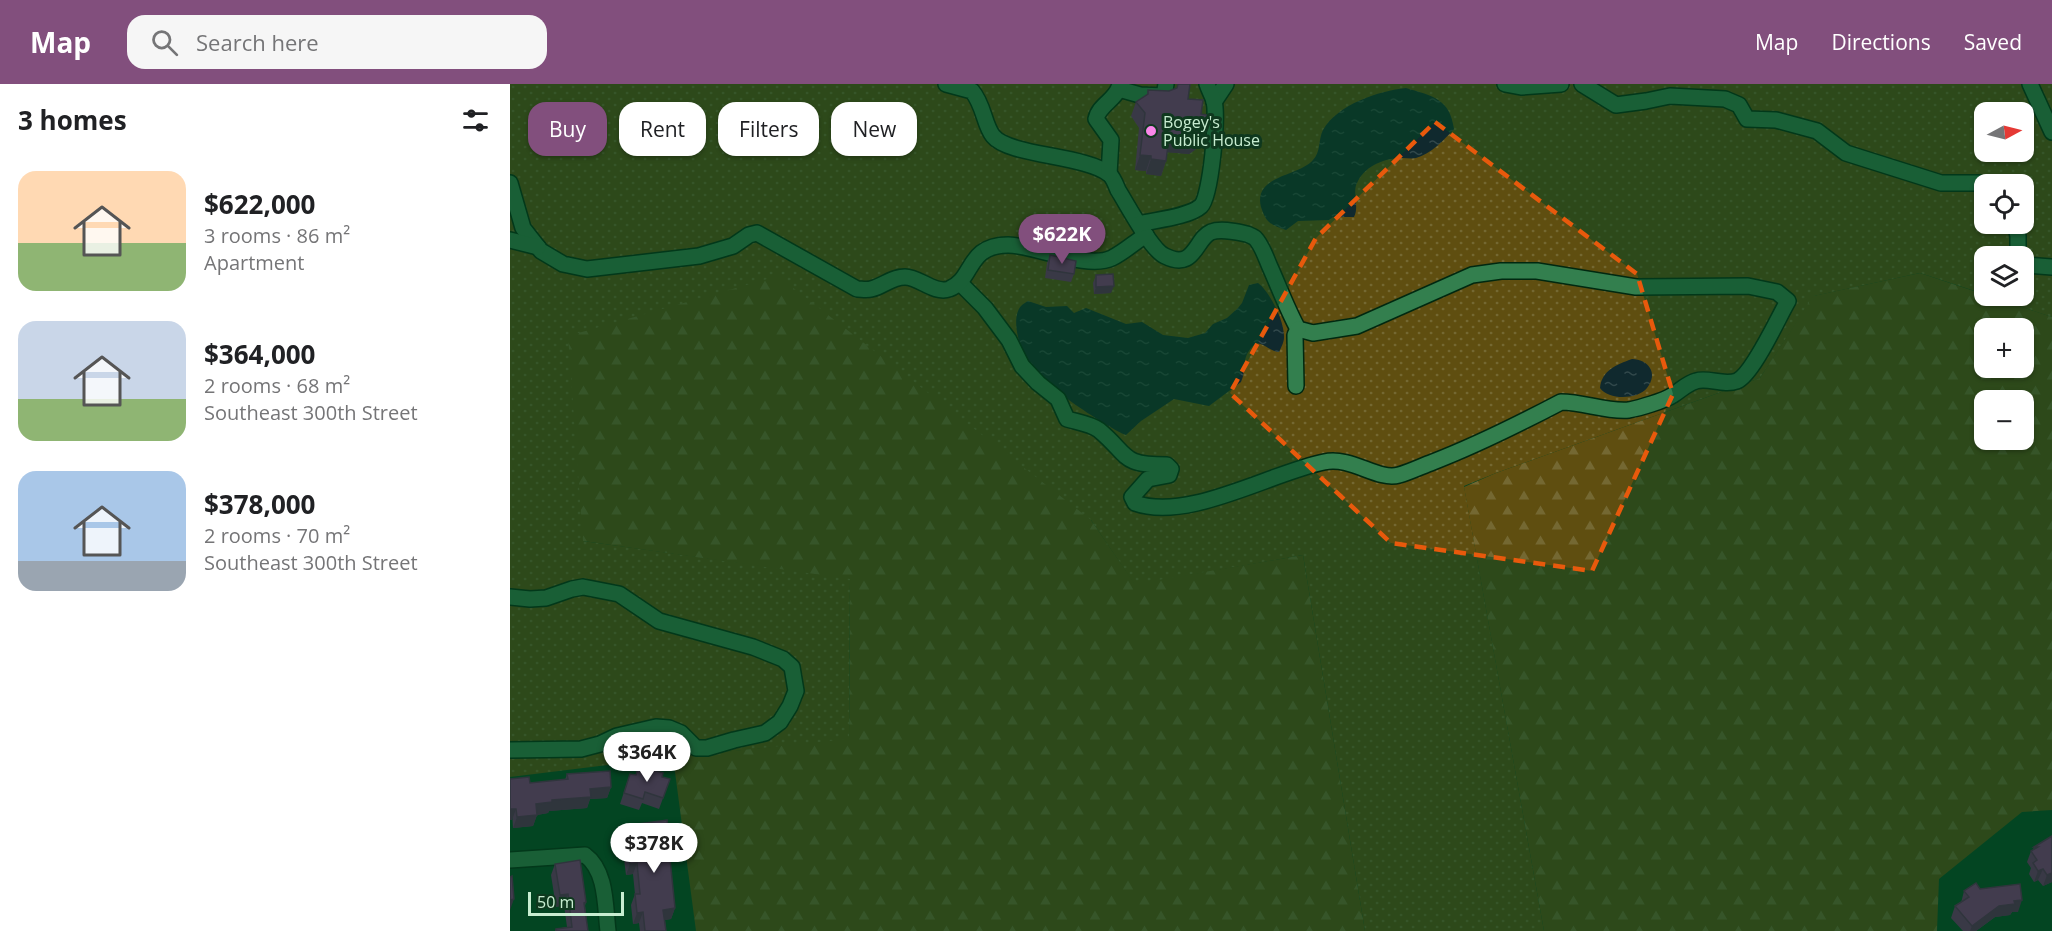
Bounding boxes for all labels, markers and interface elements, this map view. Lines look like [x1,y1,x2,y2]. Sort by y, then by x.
search box [127,15,547,69]
text: Map [30,23,91,61]
icon: search [148,26,181,59]
text: Search here [196,27,319,57]
text: Map [1755,28,1798,56]
text: Directions [1831,28,1931,56]
text: Saved [1964,28,2022,56]
text: 3 homes [18,102,127,138]
chip: Buy [528,102,607,156]
chip: Rent [619,102,706,156]
chip: Filters [718,102,819,156]
chip: New [831,102,917,156]
north arrow [1974,102,2034,162]
map controls [1974,102,2034,450]
icon: filters [459,104,492,137]
place label: Bogey's Public House [1163,111,1260,151]
marker: Bogey's Public House [1144,124,1158,138]
button: locate [1974,174,2034,234]
text: $622,000 [204,186,315,222]
icon: home [66,195,138,267]
pin: $622K [1020,214,1104,265]
text: $622K [1032,220,1092,247]
text: 3 rooms · 86 m² [204,222,350,249]
button: layers [1974,246,2034,306]
text: Apartment [204,249,304,276]
button: + [1974,318,2034,378]
text: $364,000 [204,336,315,372]
icon: home [66,345,138,417]
text: 2 rooms · 68 m² [204,372,350,399]
button: − [1974,390,2034,450]
text: Southeast 300th Street [204,399,418,426]
text: $378,000 [204,486,315,522]
icon: home [66,495,138,567]
text: 2 rooms · 70 m² [204,522,350,549]
text: Southeast 300th Street [204,549,418,576]
pin: $364K [605,732,689,783]
text: $364K [617,738,677,765]
pin: $378K [612,823,696,874]
text: $378K [624,829,684,856]
scale bar [528,889,624,916]
text: 50 m [537,891,574,913]

